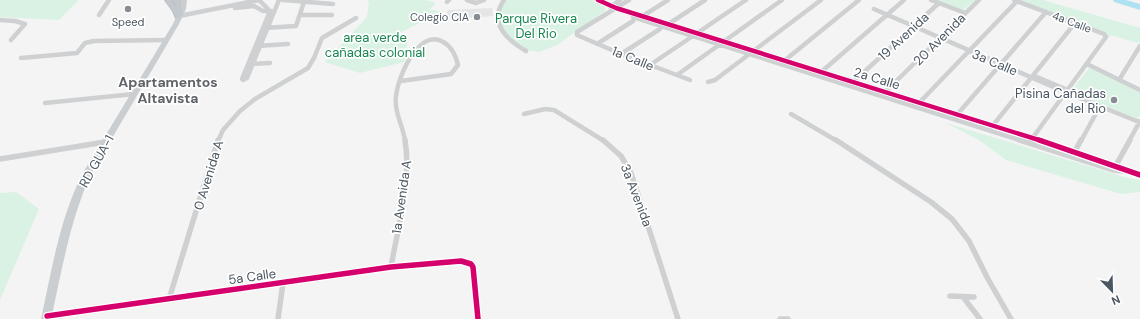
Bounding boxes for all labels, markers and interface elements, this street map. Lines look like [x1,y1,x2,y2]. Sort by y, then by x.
marker: Speed [123,4,133,14]
street label: 4a Calle [1051,8,1093,36]
street label: 19 Avenida [874,9,932,64]
place label: Colegio CIA [410,10,469,24]
park label: Parque Rivera Del Rio [495,10,577,42]
street label: 20 Avenida [910,10,969,69]
marker: Colegio CIA [472,12,482,22]
place label: Speed [112,15,144,29]
park label: area verde cañadas colonial [325,29,425,61]
street label: 1a Calle [609,42,656,75]
street label: 3a Calle [969,45,1020,80]
street label: 2a Calle [852,63,902,94]
district label: Apartamentos Altavista [118,73,218,107]
place label: Pisina Cañadas del Rio [1015,85,1106,117]
marker: Pisina Cañadas del Rio [1109,95,1119,105]
street label: RD GUA-1 [75,132,118,190]
street label: 0 Avenida A [190,138,227,212]
street label: 1a Avenida A [388,159,415,235]
street label: 3a Avenida [617,161,656,229]
street label: 5a Calle [227,265,277,288]
north arrow [1092,271,1132,311]
text: N [1109,292,1122,308]

